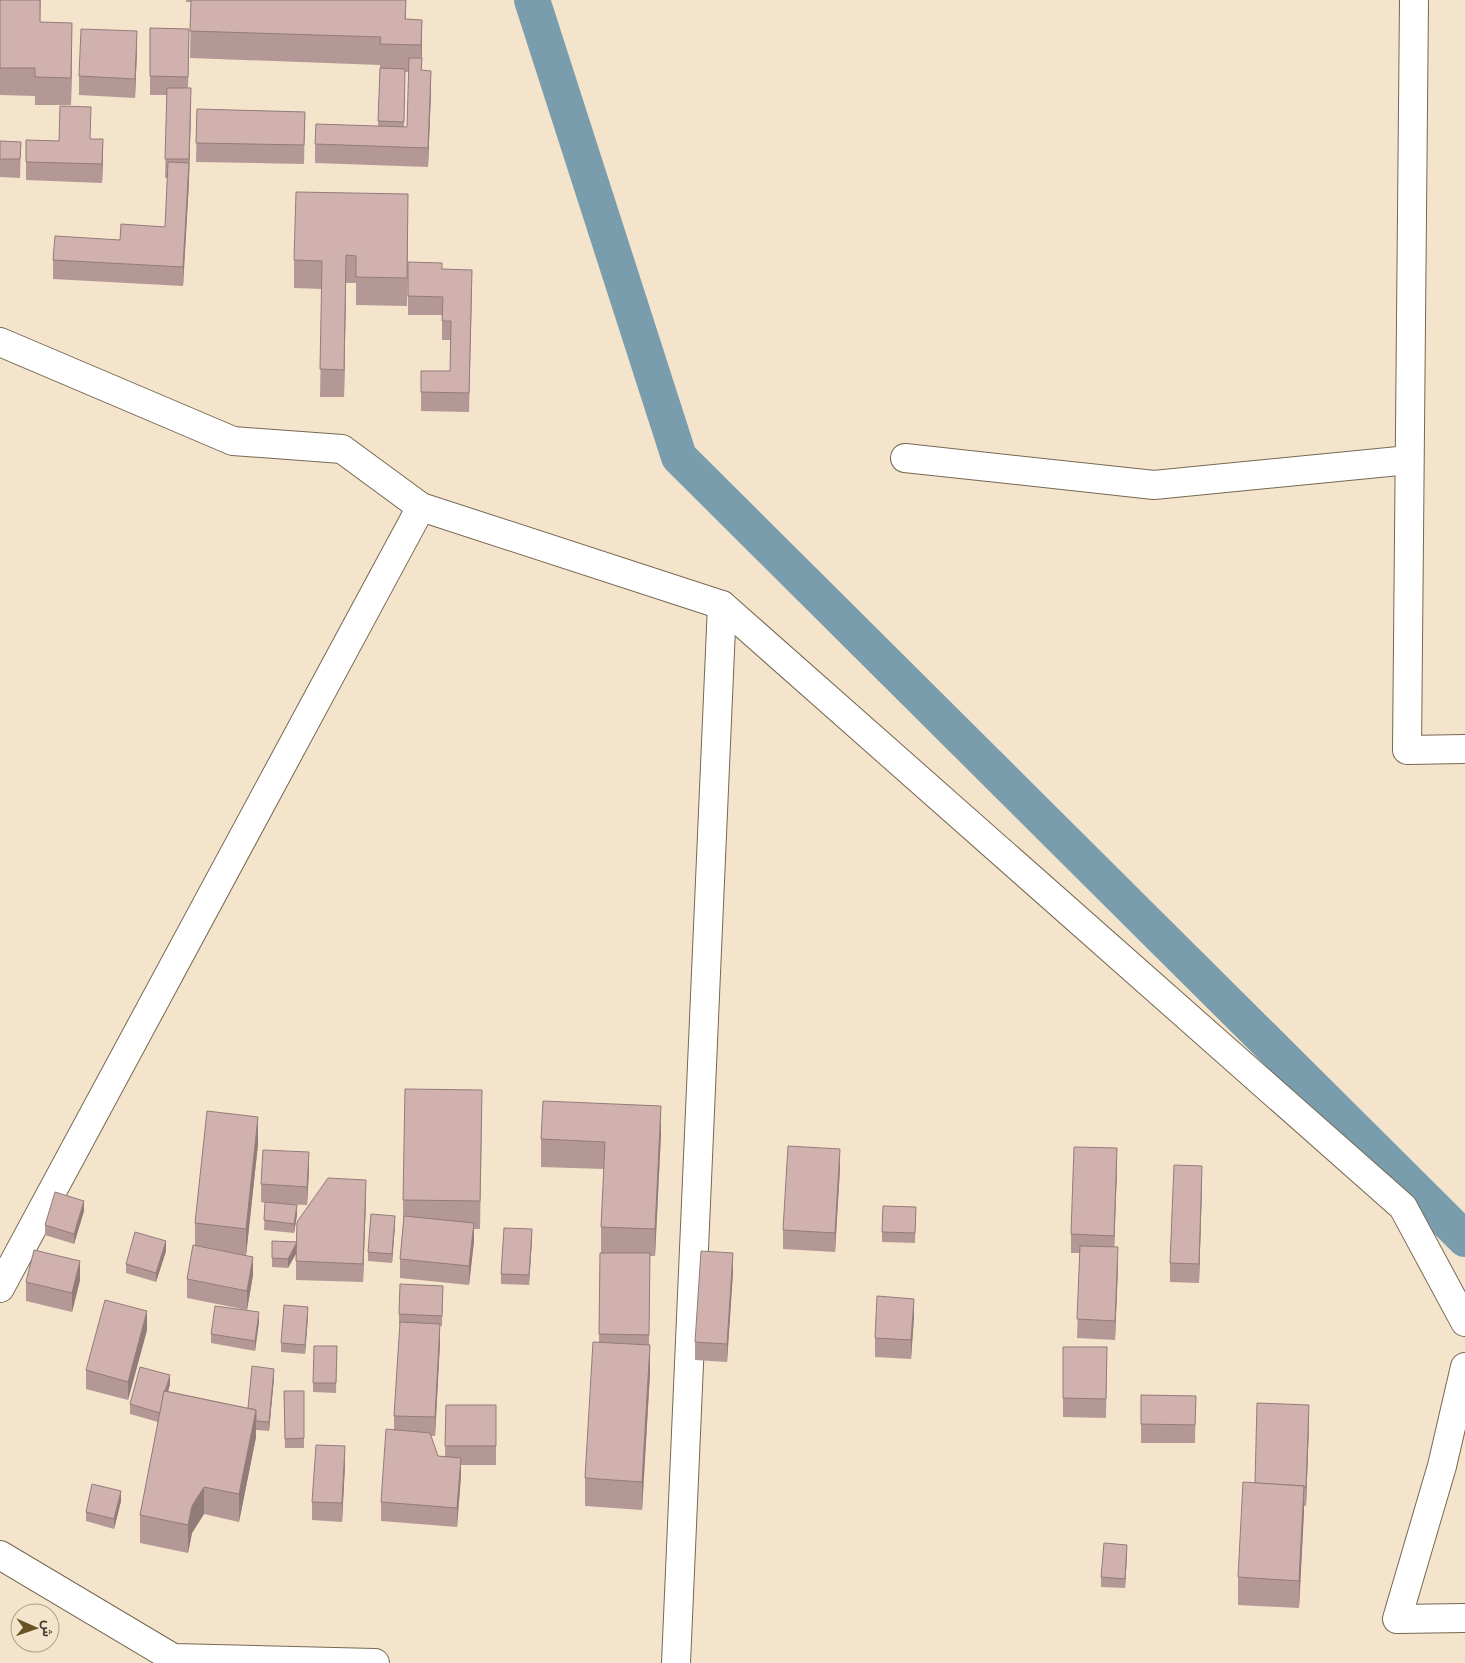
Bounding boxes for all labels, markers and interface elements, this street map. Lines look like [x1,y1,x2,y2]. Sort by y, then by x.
north arrow [10,1603,60,1653]
text: ش [39,1620,58,1637]

